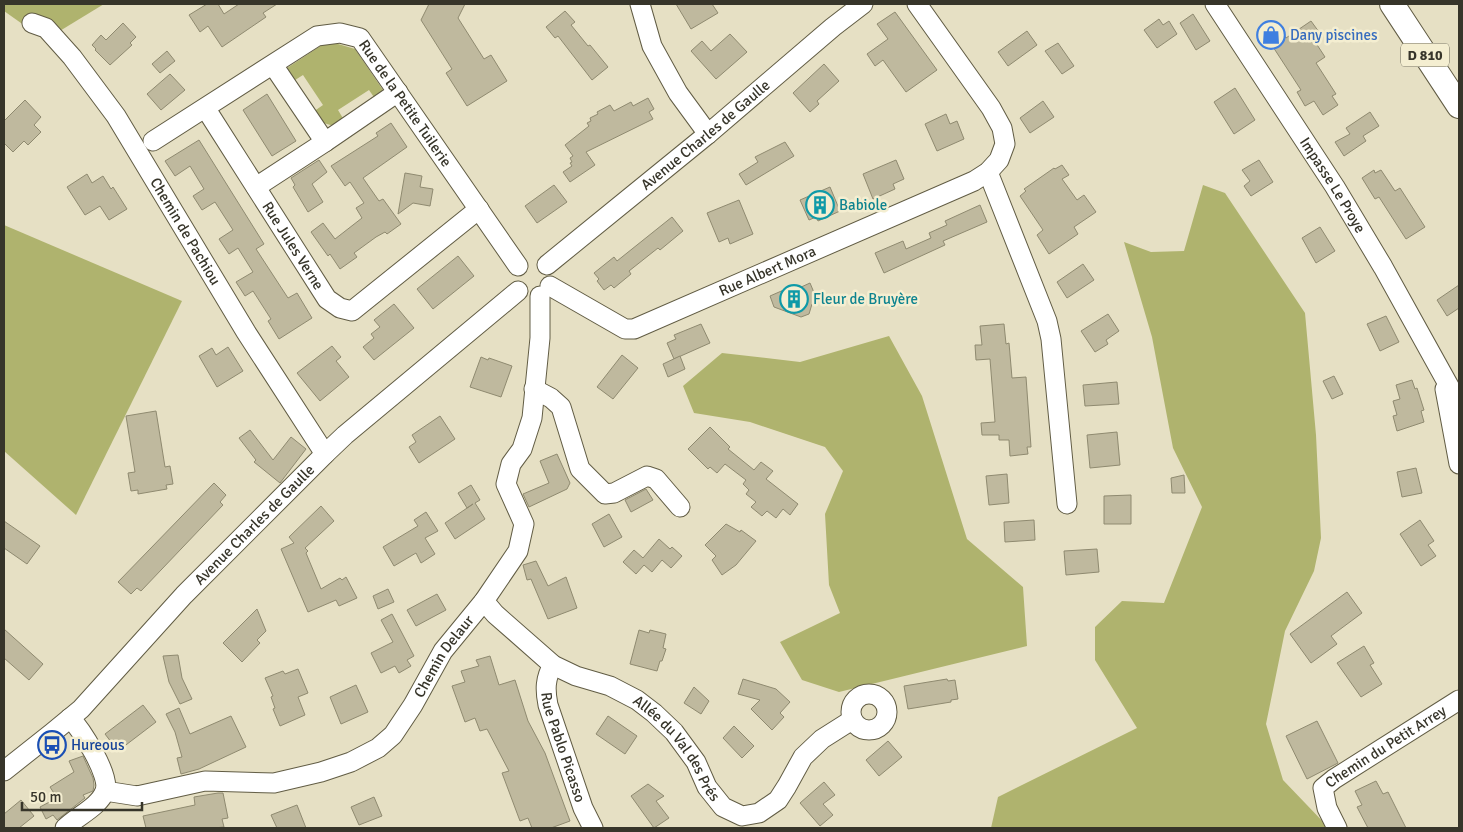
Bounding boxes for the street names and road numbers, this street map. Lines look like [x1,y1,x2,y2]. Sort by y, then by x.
street label: Rue de la Petite Tuilerie [355,36,455,170]
road number: D 810 [1401,44,1449,66]
street label: Avenue Charles de Gaulle [637,76,774,194]
street label: Impasse Le Proye [1296,134,1369,236]
street label: Chemin de Pachiou [146,174,225,288]
street label: Rue Jules Verne [258,198,328,293]
street label: Rue Albert Mora [716,242,819,300]
street label: Avenue Charles de Gaulle [191,461,318,588]
street label: Chemin Delaur [410,611,478,701]
street label: Rue Pablo Picasso [537,691,589,805]
street label: Allée du Val des Prés [630,691,724,805]
street label: Chemin du Petit Arrey [1321,701,1449,792]

